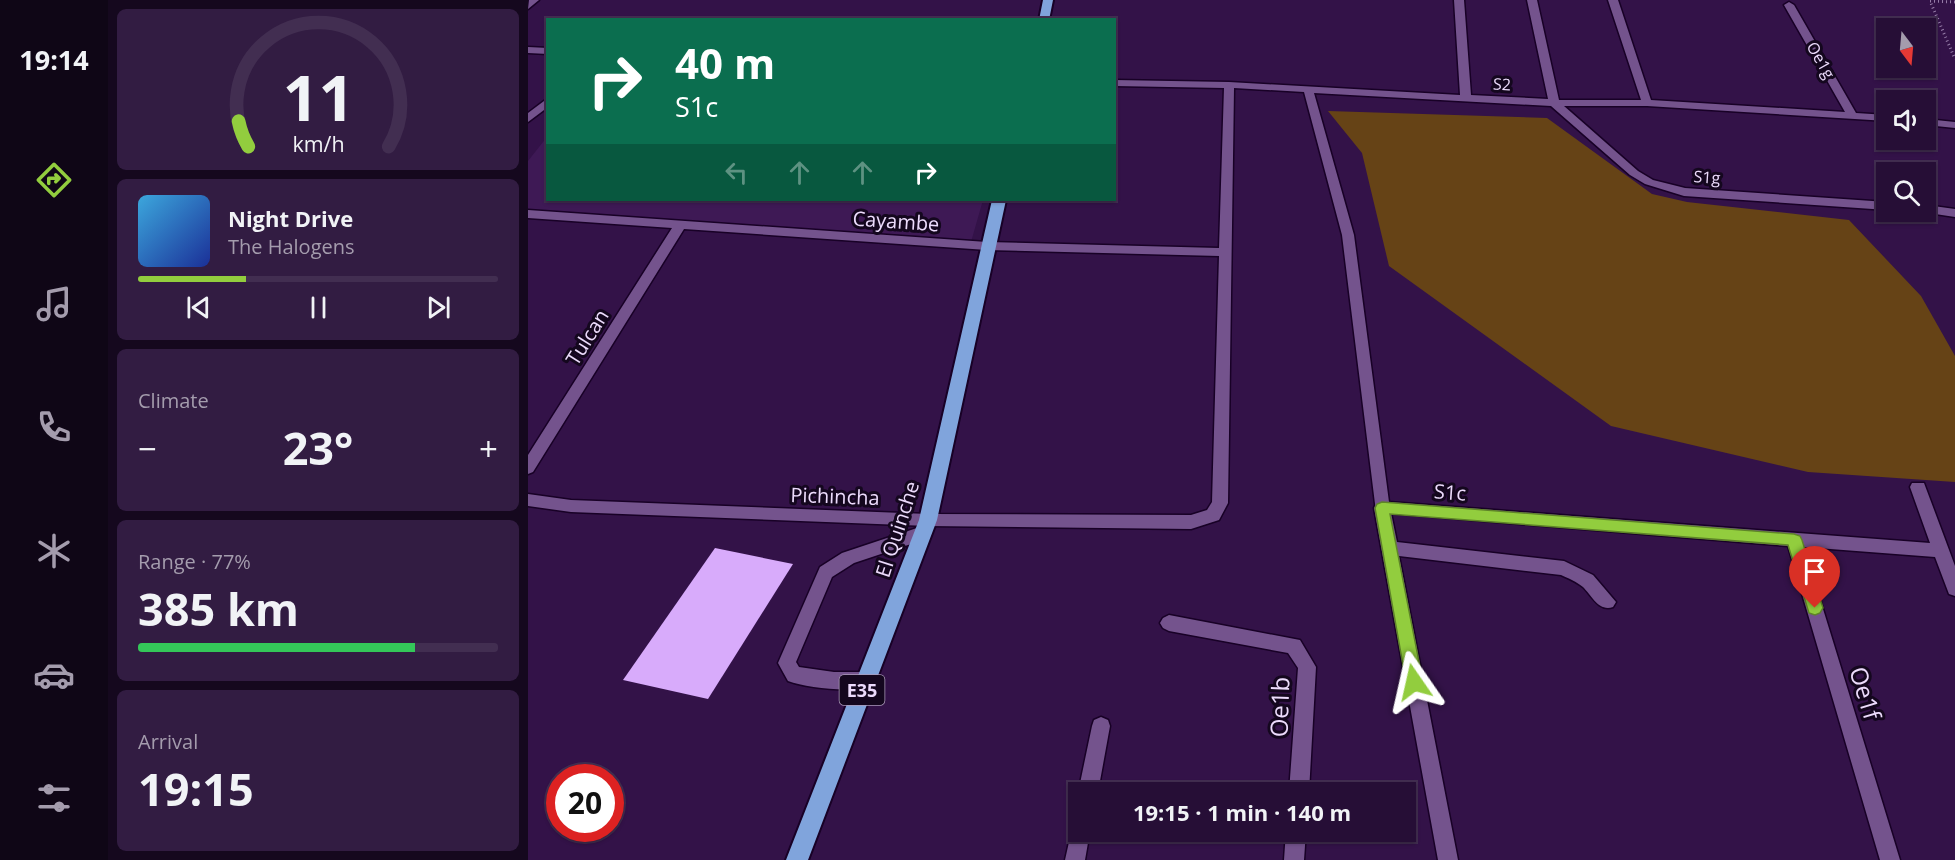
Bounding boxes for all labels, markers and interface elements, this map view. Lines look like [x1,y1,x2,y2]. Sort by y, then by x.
north arrow [1876,18,1936,78]
map controls [1876,18,1936,222]
text: 40 m [675,34,775,91]
street label: Oe1g [1802,37,1840,83]
text: 19:14 [19,41,89,78]
icon: right [576,42,654,120]
text: 11 [282,54,354,139]
street label: S2 [1492,73,1512,95]
text: S1c [675,88,718,125]
button: sound [1876,90,1936,150]
text: km/h [292,129,344,158]
icon: left [720,156,753,189]
icon: ahead [783,156,816,189]
icon: ahead [846,156,879,189]
icon: right [909,156,942,189]
icon: directions [33,159,75,201]
button: search [1876,162,1936,222]
street label: S1g [1693,165,1721,189]
text: Night Drive [228,203,353,233]
street label: Cayambe [852,205,940,237]
text: The Halogens [228,233,355,260]
icon: music [33,283,75,325]
icon: previous [182,291,215,324]
icon: pause [302,291,335,324]
icon: next [422,291,455,324]
street label: Tulcan [559,304,615,370]
text: Climate [138,387,209,414]
icon: phone [33,406,75,448]
text: 23° [283,417,353,478]
text: − [138,426,157,471]
text: + [479,426,498,471]
street label: El Quinche [869,477,925,581]
street label: S1c [1433,477,1467,507]
street label: Pichincha [790,481,880,511]
icon: climate [33,530,75,572]
pin [1789,546,1840,608]
text: Range · 77% [138,548,251,575]
icon: arrive [1798,555,1831,588]
text: 385 km [138,578,299,639]
position arrow [1382,650,1446,714]
icon: car [33,654,75,696]
street label: Oe1f [1842,662,1890,725]
road number: E35 [840,675,884,705]
street label: Oe1b [1261,676,1297,738]
text: Arrival [138,728,198,755]
text: 19:15 [138,758,254,819]
speed limit sign: 20 [546,764,624,842]
icon: filters [33,777,75,819]
text: 19:15 · 1 min · 140 m [1133,797,1351,827]

